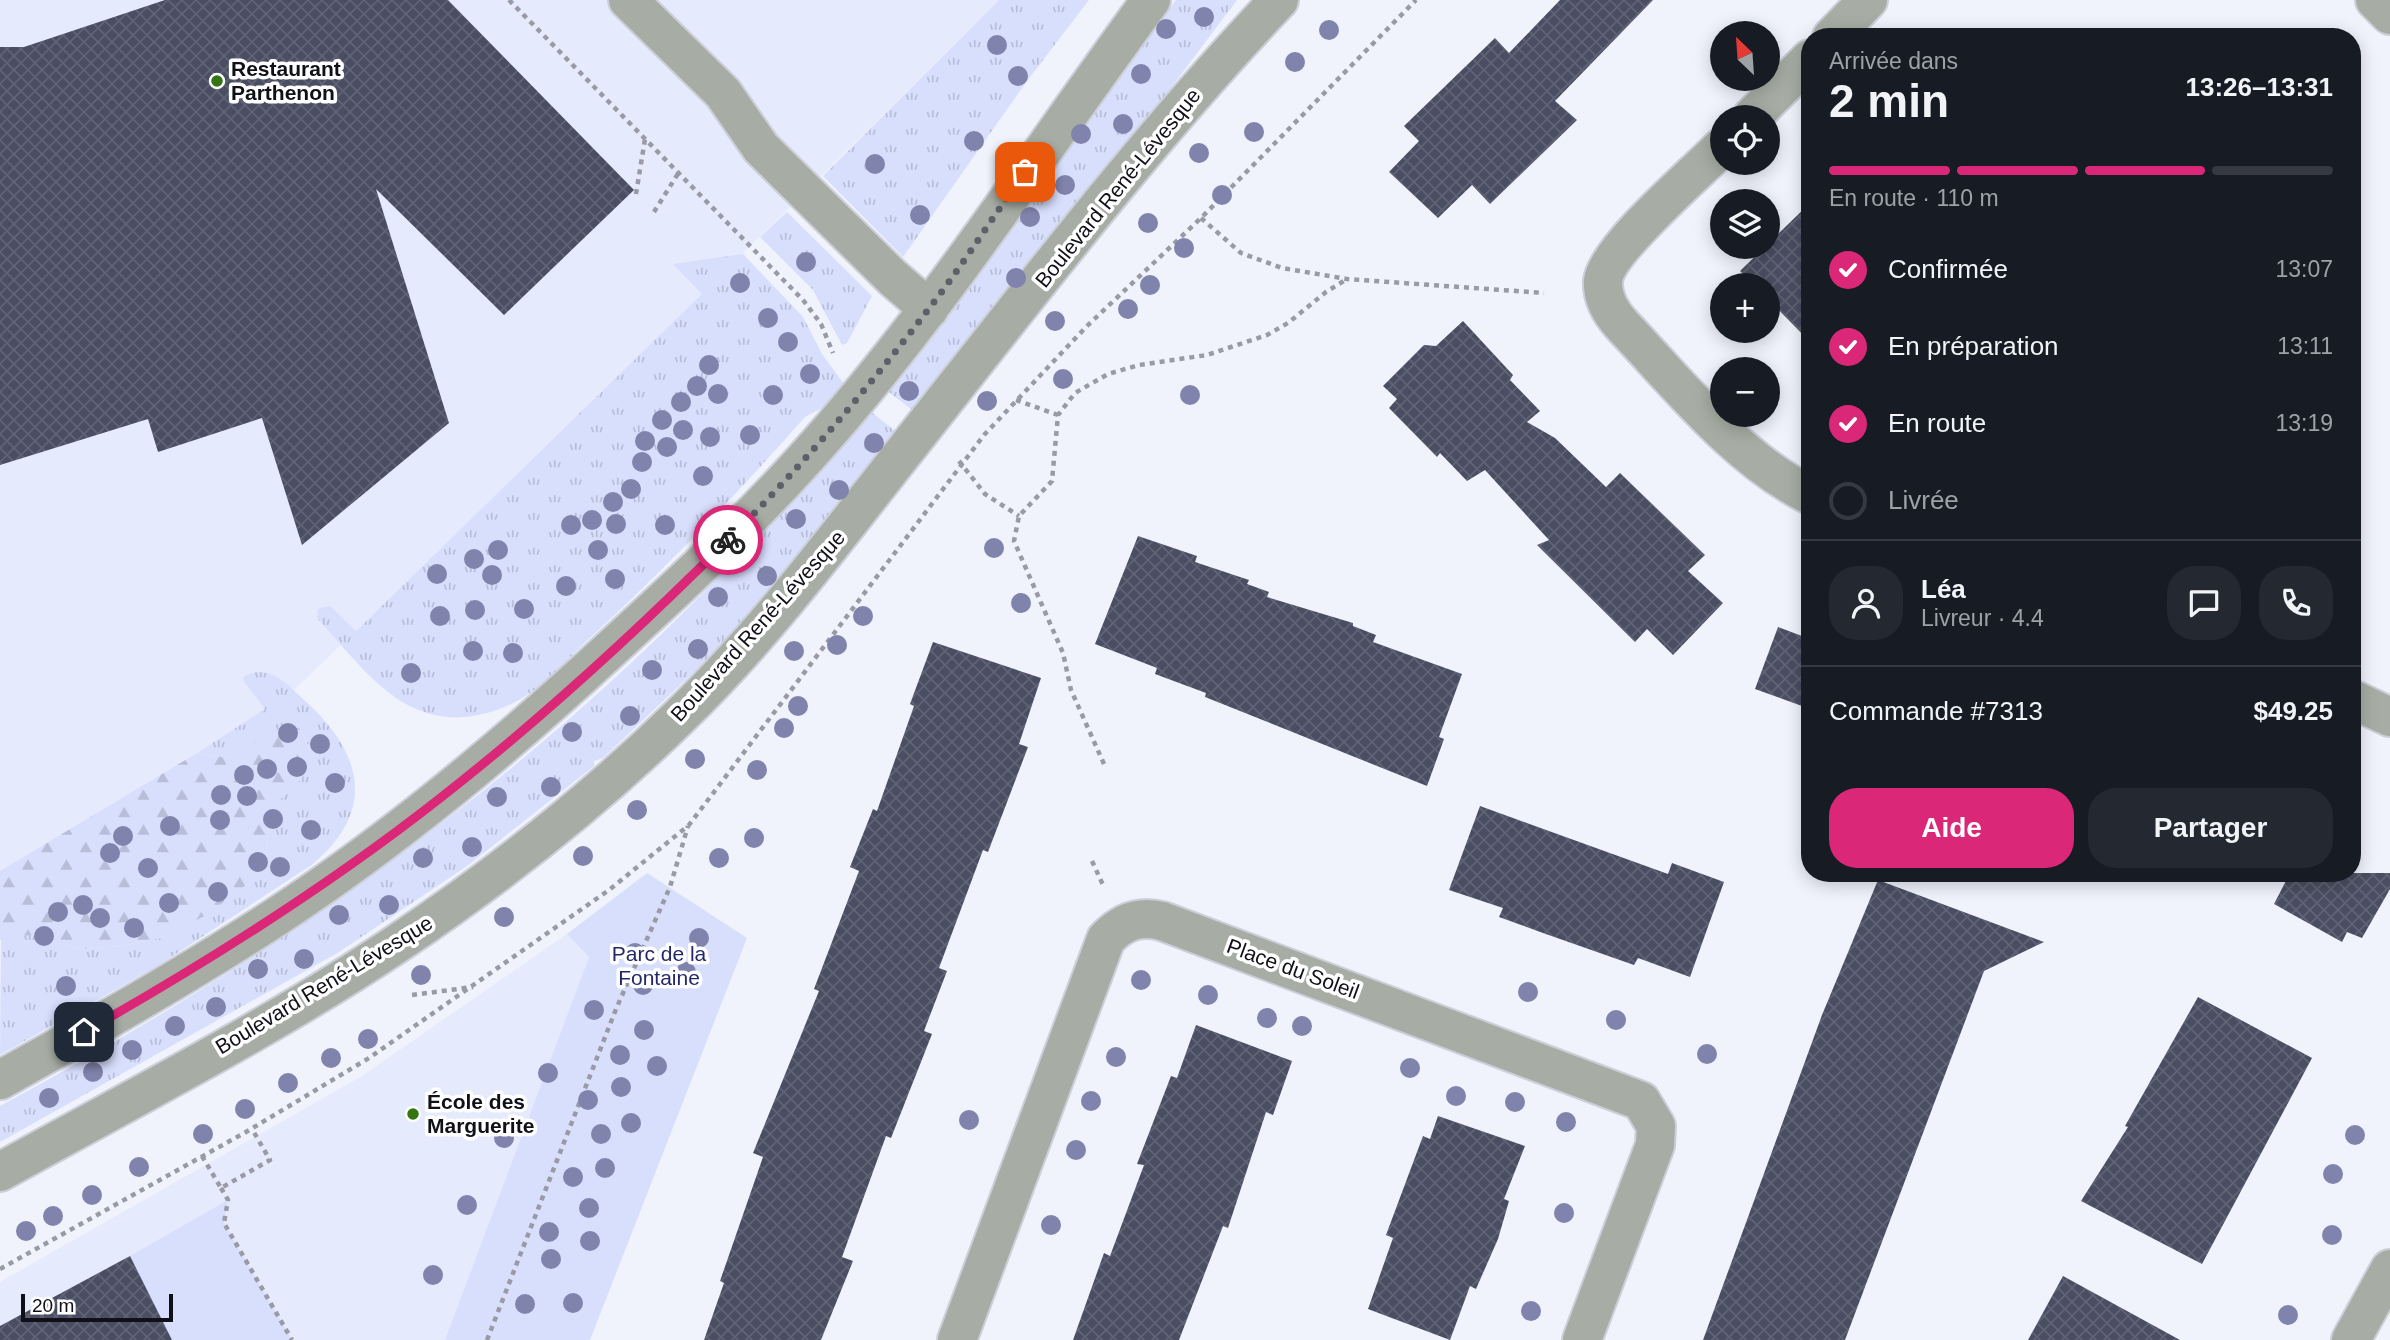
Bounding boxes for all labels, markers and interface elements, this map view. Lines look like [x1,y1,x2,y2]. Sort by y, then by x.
north arrow [1710,21,1780,91]
map controls [1710,21,1780,427]
text: Arrivée dans [1829,48,1958,74]
place label: Restaurant Parthenon [231,57,341,104]
text: 13:26–13:31 [2186,72,2333,102]
marker: Restaurant Parthenon [209,73,225,89]
text: 2 min [1829,75,1949,127]
street label: Boulevard René-Lévesque [1030,84,1205,292]
button: locate [1710,105,1780,175]
pin [995,142,1055,202]
icon: bag [1006,153,1044,191]
text: En route · 110 m [1829,185,1999,211]
button: layers [1710,189,1780,259]
icon: check [1829,251,1867,289]
text: Confirmée [1888,254,2008,284]
text: 13:07 [2275,256,2333,282]
button: + [1710,273,1780,343]
icon: check [1829,328,1867,366]
text: En préparation [1888,331,2059,361]
text: 13:11 [2277,333,2333,359]
button: − [1710,357,1780,427]
icon: check [1829,405,1867,443]
text: En route [1888,408,1986,438]
text: 13:19 [2275,410,2333,436]
text: Livrée [1888,485,1959,515]
courier [693,505,763,575]
icon: bike [709,521,747,559]
street label: Boulevard René-Lévesque [666,526,849,726]
button: person [1829,566,1903,640]
button: chat [2167,566,2241,640]
button: phone [2259,566,2333,640]
text: Léa [1921,574,1966,604]
text: Livreur · 4.4 [1921,605,2044,631]
text: Commande #7313 [1829,696,2043,726]
text: $49.25 [2253,696,2333,726]
button: Aide [1829,788,2074,868]
button: Partager [2088,788,2333,868]
street label: Boulevard René-Lévesque [211,911,436,1058]
street label: Place du Soleil [1224,934,1362,1003]
park label: Parc de la Fontaine [612,942,707,989]
pin [54,1002,114,1062]
icon: home [65,1013,103,1051]
place label: École des Marguerite [427,1090,534,1137]
marker: École des Marguerite [405,1106,421,1122]
scale bar [21,1291,173,1323]
text: 20 m [32,1295,74,1316]

